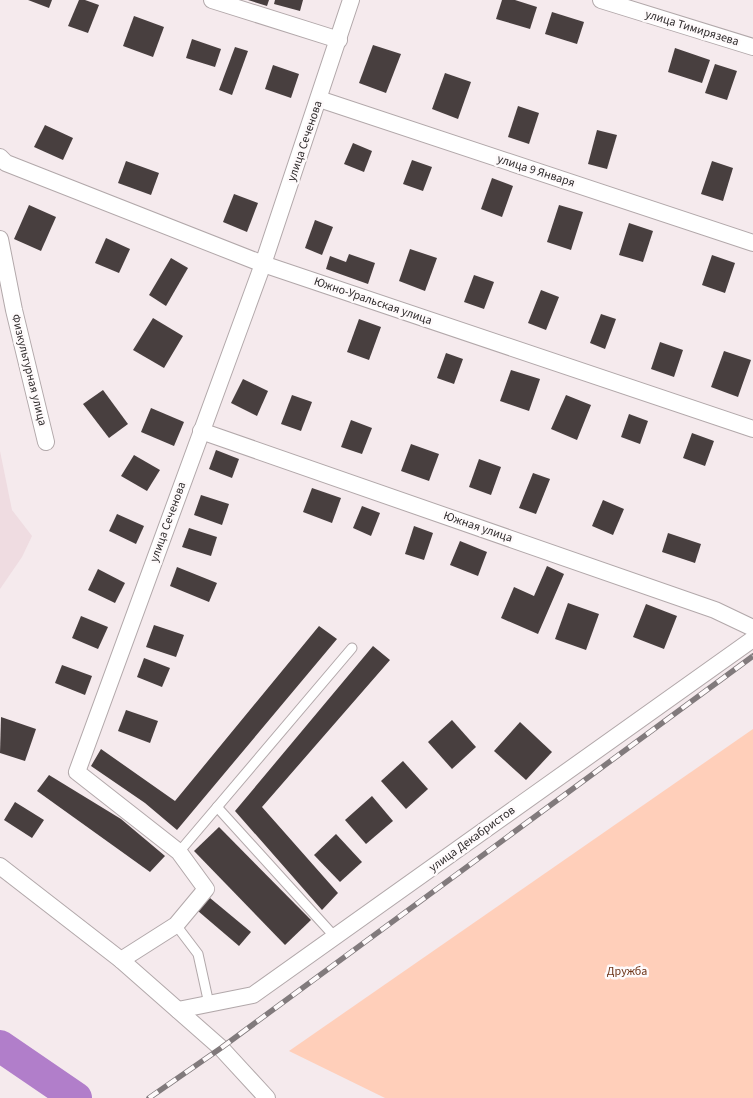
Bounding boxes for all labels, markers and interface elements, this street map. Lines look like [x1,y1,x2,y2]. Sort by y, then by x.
street label: улица Тимирязева [643,6,741,50]
street label: улица Сеченова [283,98,327,184]
street label: улица 9 Января [495,150,577,192]
street label: Южно-Уральская улица [312,273,434,329]
street label: Физкультурная улица [7,312,51,428]
street label: улица Сеченова [146,480,190,564]
street label: Южная улица [441,507,515,547]
street label: улица Декабристов [425,802,519,876]
park label: Дружба [607,963,647,980]

